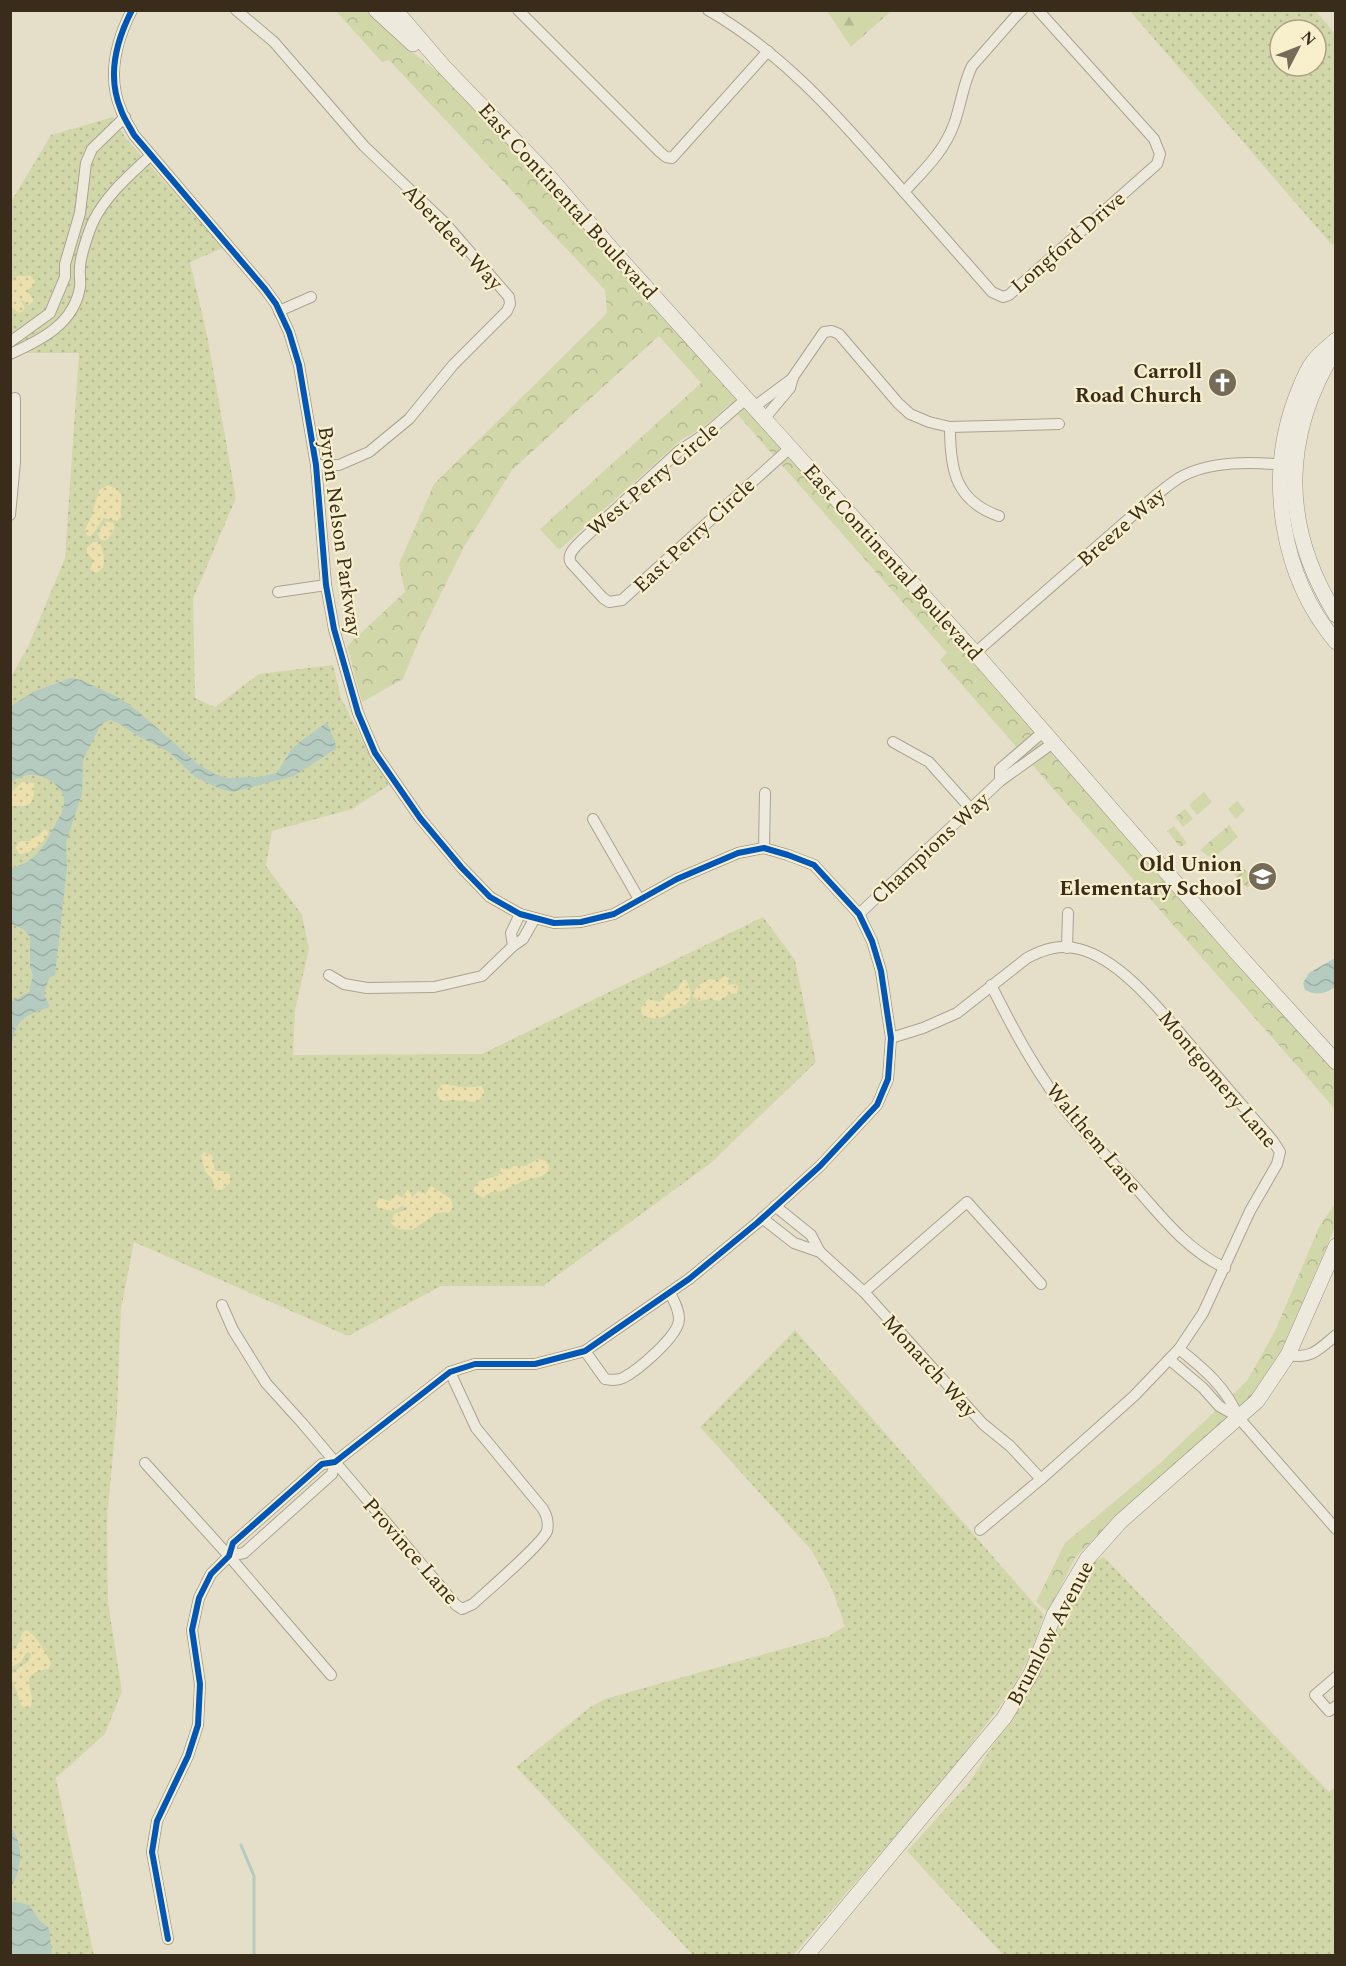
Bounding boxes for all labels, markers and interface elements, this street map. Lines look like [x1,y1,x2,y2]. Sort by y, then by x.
north arrow [1268,18,1328,78]
text: N [1295,26,1322,52]
street label: East Continental Boulevard [470,96,665,307]
street label: Aberdeen Way [394,177,511,299]
street label: Longford Drive [1004,184,1133,302]
place label: Carroll Road Church [1075,356,1202,412]
church icon: Carroll Road Church [1207,367,1239,399]
street label: West Perry Circle [581,415,727,545]
street label: Byron Nelson Parkway [308,424,370,639]
street label: East Continental Boulevard [795,457,990,668]
street label: East Perry Circle [626,470,763,601]
street label: Breeze Way [1070,480,1174,575]
street label: Champions Way [864,784,998,912]
place label: Old Union Elementary School [1059,849,1242,905]
school or university icon: Old Union Elementary School [1247,860,1279,892]
street label: Montgomery Lane [1150,1004,1285,1156]
street label: Walthem Lane [1037,1076,1149,1201]
street label: Monarch Way [874,1308,985,1426]
street label: Province Lane [354,1491,466,1612]
street label: Brumlow Avenue [999,1555,1103,1712]

